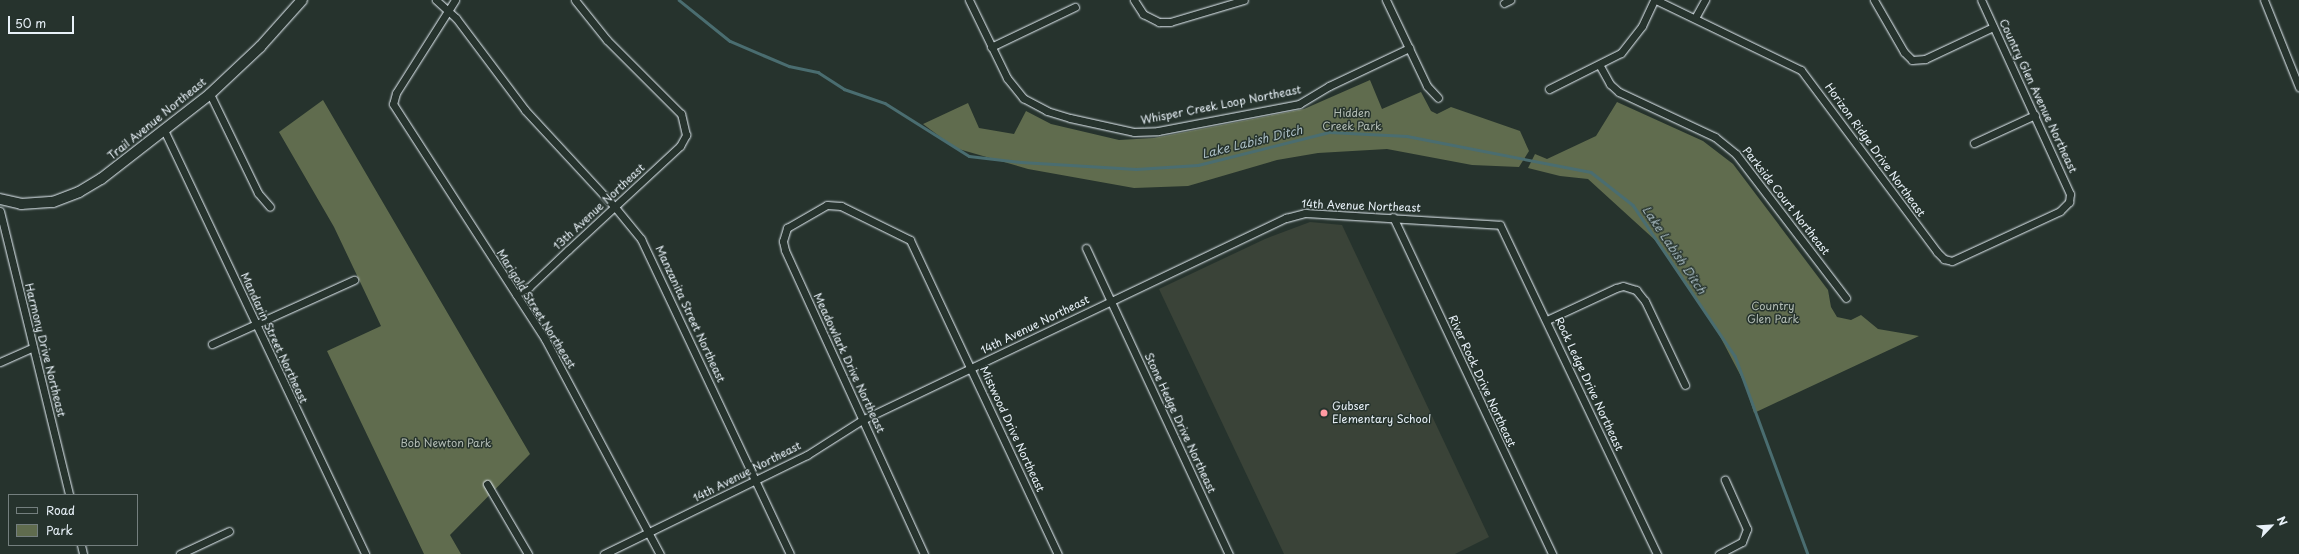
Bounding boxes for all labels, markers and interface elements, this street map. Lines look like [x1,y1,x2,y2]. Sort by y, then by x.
scale bar [10,8,76,34]
text: 50 m [15,14,46,32]
street label: Country Glen Avenue Northeast [1996,16,2080,176]
street label: Trail Avenue Northeast [105,75,209,163]
street label: Horizon Ridge Drive Northeast [1822,81,1928,219]
street label: Whisper Creek Loop Northeast [1139,83,1303,127]
park label: Hidden Creek Park [1322,107,1382,133]
water label: Lake Labish Ditch [1200,122,1304,162]
street label: Parkside Court Northeast [1739,144,1833,258]
street label: 13th Avenue Northeast [550,161,648,253]
street label: 14th Avenue Northeast [1301,197,1421,215]
water label: Lake Labish Ditch [1639,203,1709,297]
street label: Manzanita Street Northeast [652,243,728,385]
street label: Marigold Street Northeast [493,246,579,372]
street label: Mandarin Street Northeast [237,270,311,406]
street label: Harmony Drive Northeast [22,281,68,419]
street label: Meadowlark Drive Northeast [810,290,888,436]
street label: 14th Avenue Northeast [978,293,1092,357]
park label: Country Glen Park [1746,300,1800,326]
street label: River Rock Drive Northeast [1446,313,1518,449]
street label: Rock Ledge Drive Northeast [1552,315,1626,453]
street label: Stone Hedge Drive Northeast [1141,350,1219,496]
street label: Mistwood Drive Northeast [977,364,1047,494]
place label: Gubser Elementary School [1332,400,1431,426]
marker: Gubser Elementary School [1319,408,1329,418]
park label: Bob Newton Park [400,436,492,450]
street label: 14th Avenue Northeast [690,439,804,505]
legend [8,494,138,546]
text: Road [46,501,75,519]
north arrow [2251,506,2291,546]
text: N [2273,513,2292,528]
text: Park [46,521,73,539]

